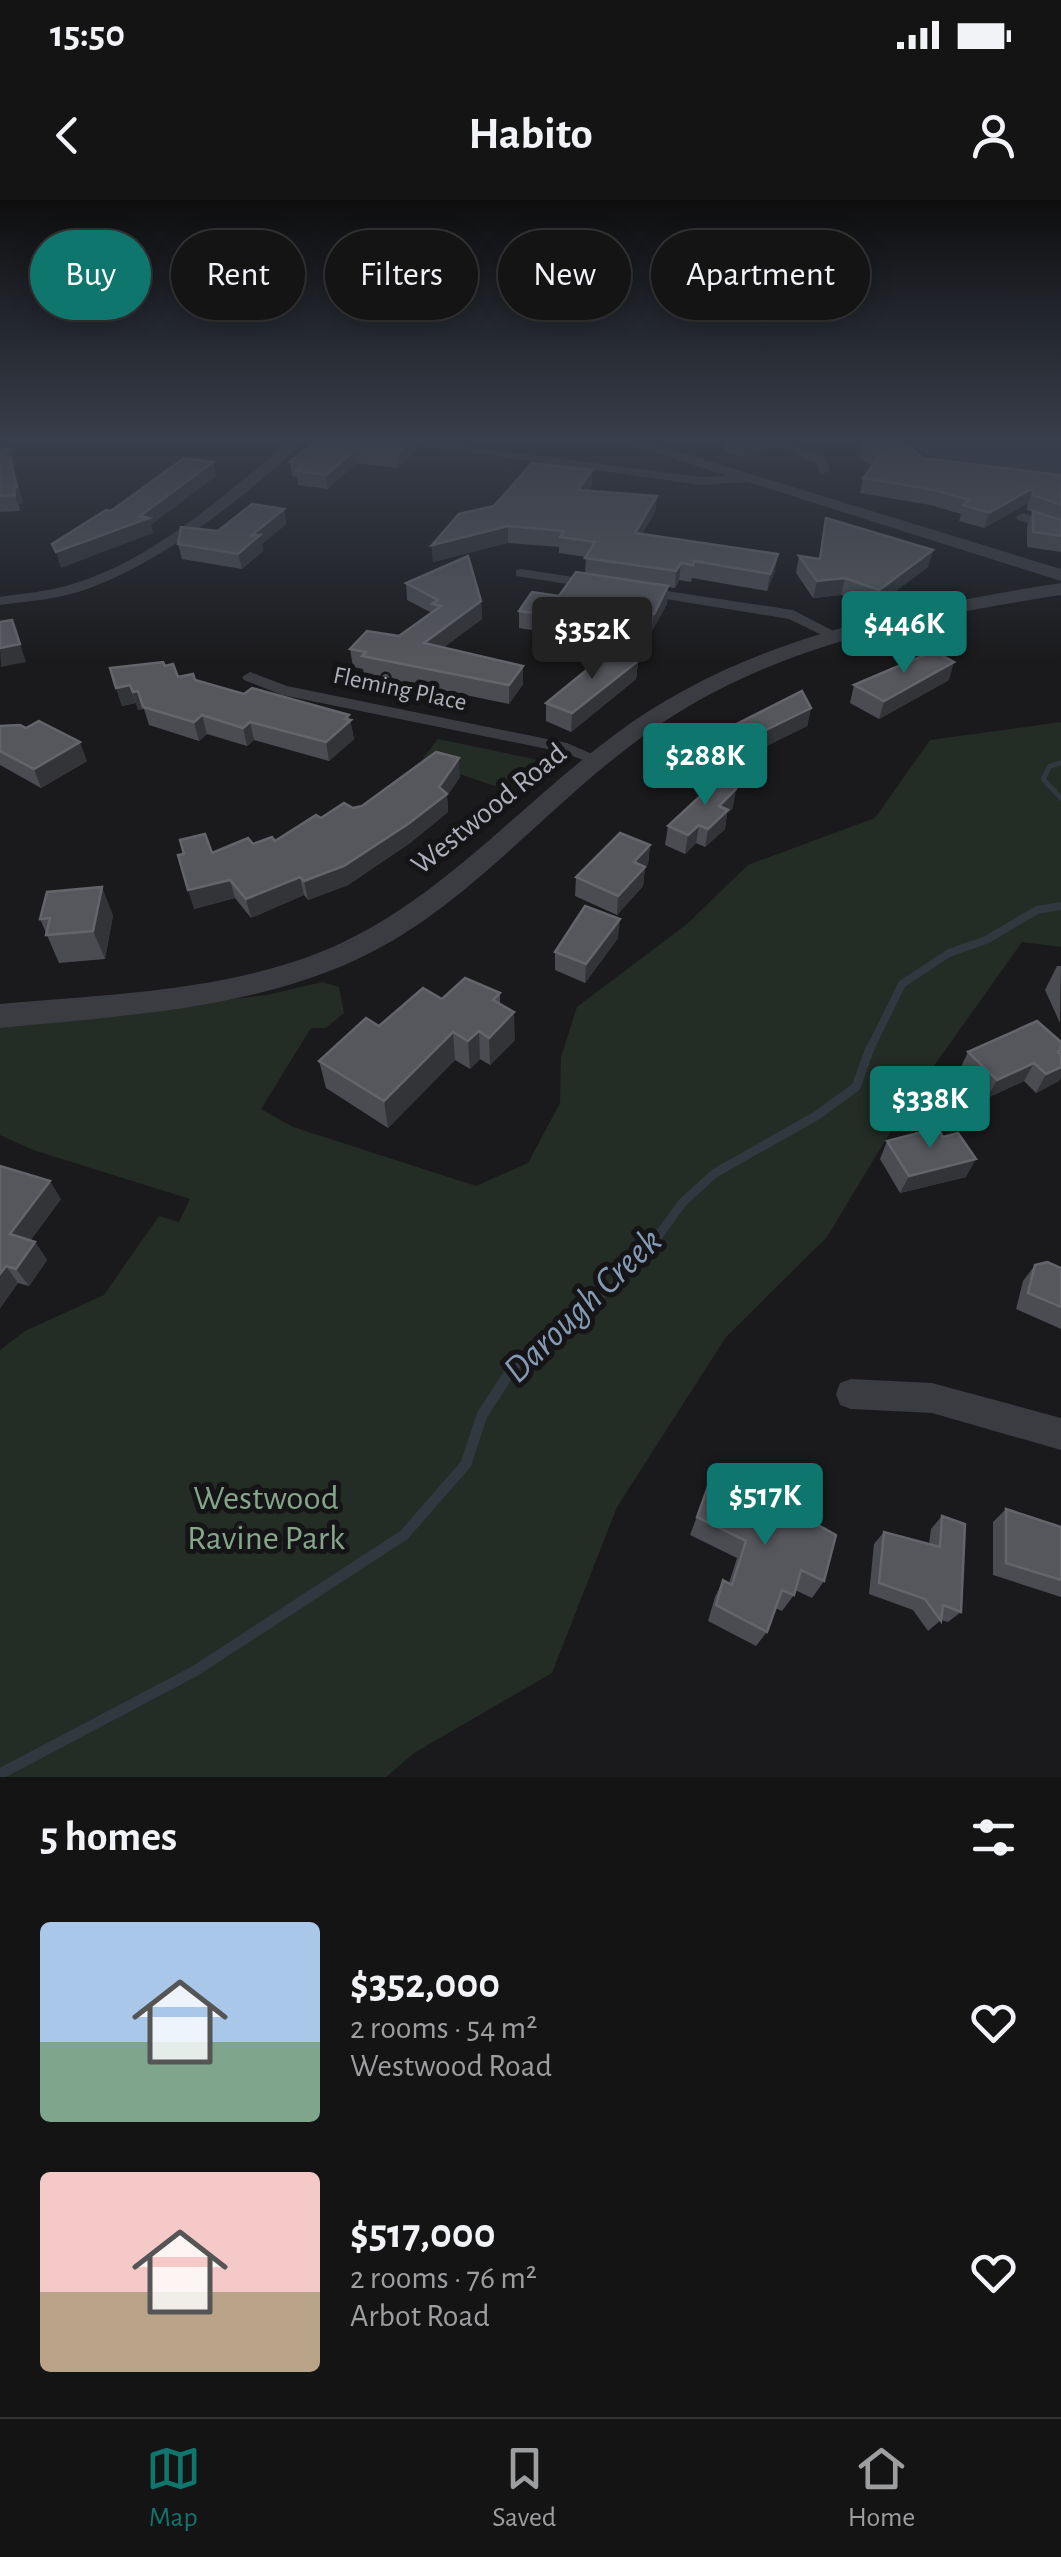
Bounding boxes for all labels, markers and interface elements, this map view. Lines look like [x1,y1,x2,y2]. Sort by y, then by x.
text: 15:50 [50,16,125,54]
icon: back [40,108,95,163]
icon: person [966,108,1021,163]
text: Habito [468,112,593,157]
chip: Buy [30,230,151,320]
chip: Rent [171,230,305,320]
chip: Filters [325,230,478,320]
chip: New [498,230,631,320]
chip: Apartment [651,230,870,320]
pin: $446K [834,591,974,676]
pin: $352K [522,597,662,682]
text: $446K [864,607,944,639]
text: $352K [554,613,630,645]
street label: Fleming Place [331,663,469,715]
pin: $288K [635,723,775,808]
street label: Westwood Road [406,738,572,880]
text: $288K [665,739,745,771]
pin: $338K [860,1066,1000,1151]
text: $338K [892,1082,968,1114]
water label: Darough Creek [497,1222,669,1390]
pin: $517K [695,1463,835,1548]
text: $517K [729,1479,801,1511]
park label: Westwood Ravine Park [187,1481,345,1556]
icon: filters [966,1810,1021,1865]
text: 5 homes [40,1816,177,1858]
icon: home [120,1962,240,2082]
text: $352,000 [350,1963,500,2005]
icon: heart [966,1995,1021,2050]
text: 2 rooms · 54 m² [350,2012,537,2044]
text: Westwood Road [350,2050,552,2082]
icon: home [120,2212,240,2332]
text: $517,000 [350,2213,496,2255]
icon: heart [966,2245,1021,2300]
text: 2 rooms · 76 m² [350,2262,537,2294]
text: Arbot Road [350,2300,490,2332]
tab: Map [146,2441,201,2535]
tab: Saved [492,2441,556,2535]
tab: Home [848,2441,915,2535]

